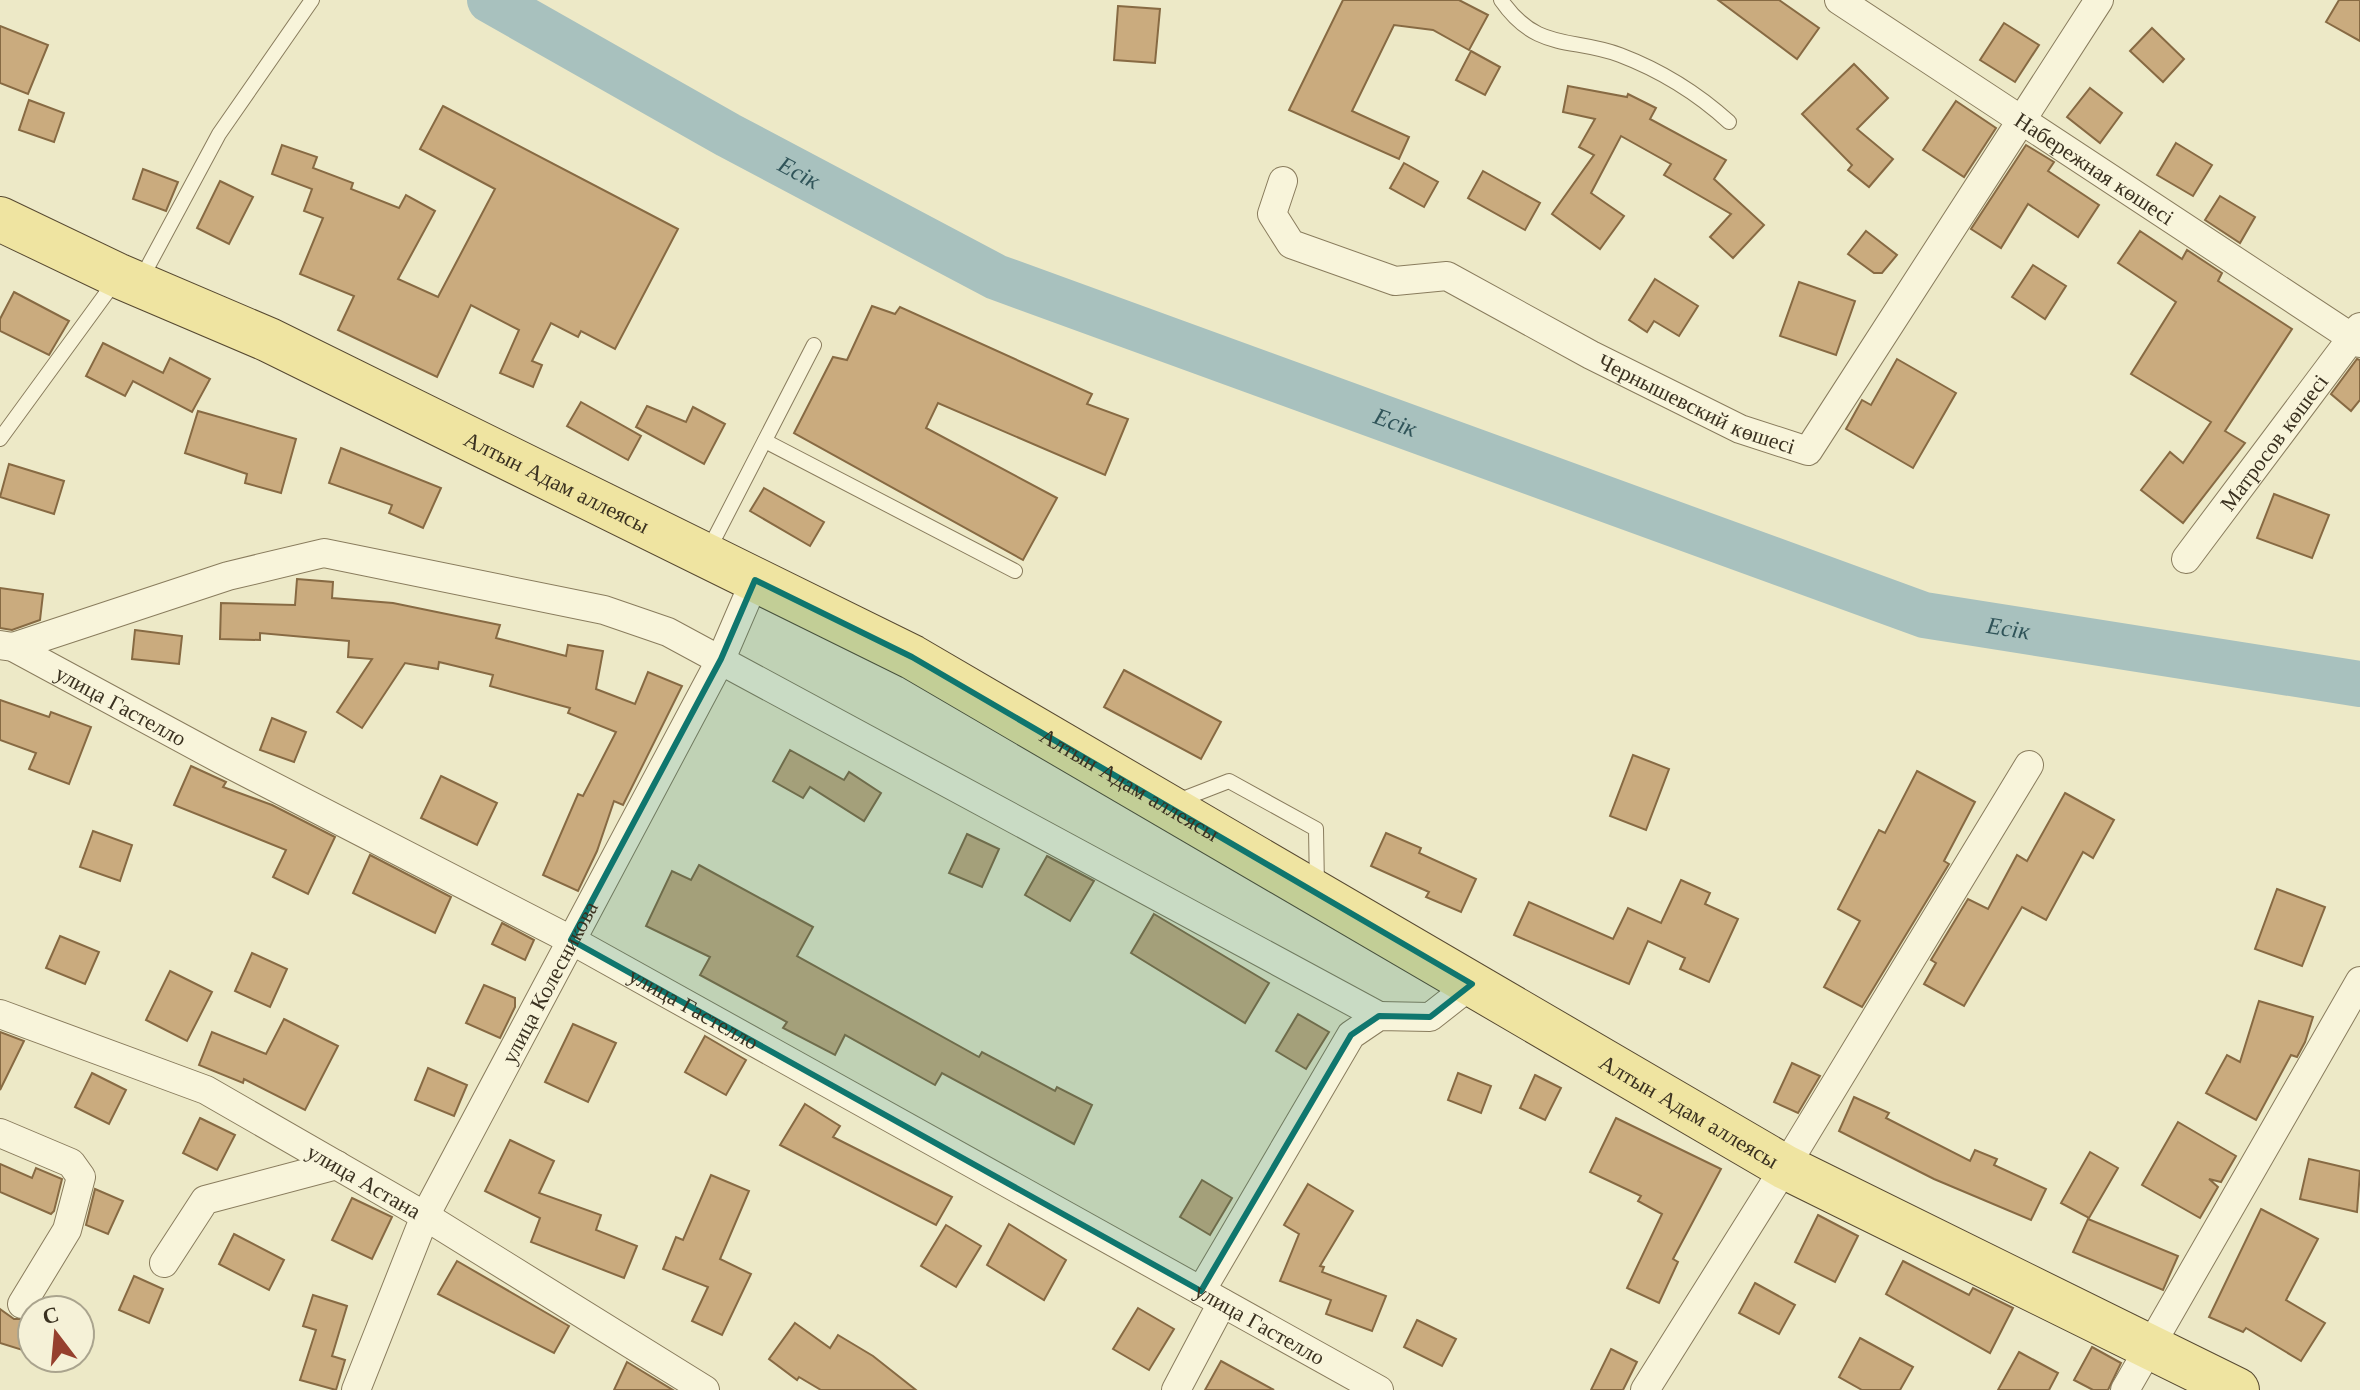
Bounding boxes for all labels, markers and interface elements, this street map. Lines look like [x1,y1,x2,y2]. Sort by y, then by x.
street label: Набережная көшесі [2010,106,2179,231]
water label: Есік [772,149,826,195]
street label: Чернышевский көшесі [1594,348,1799,460]
street label: Матросов көшесі [2214,369,2334,516]
water label: Есік [1369,401,1422,443]
street label: Алтын Адам аллеясы [460,425,654,539]
water label: Есік [1984,610,2033,646]
street label: улица Гастелло [51,660,191,752]
street label: Алтын Адам аллеясы [1035,722,1224,848]
street label: улица Колесникова [496,896,604,1068]
street label: улица Гастелло [624,962,763,1056]
street label: Алтын Адам аллеясы [1595,1049,1784,1174]
street label: улица Астана [302,1138,426,1225]
street label: улица Гастелло [1190,1277,1329,1371]
north arrow [16,1294,96,1374]
text: С [39,1300,62,1330]

